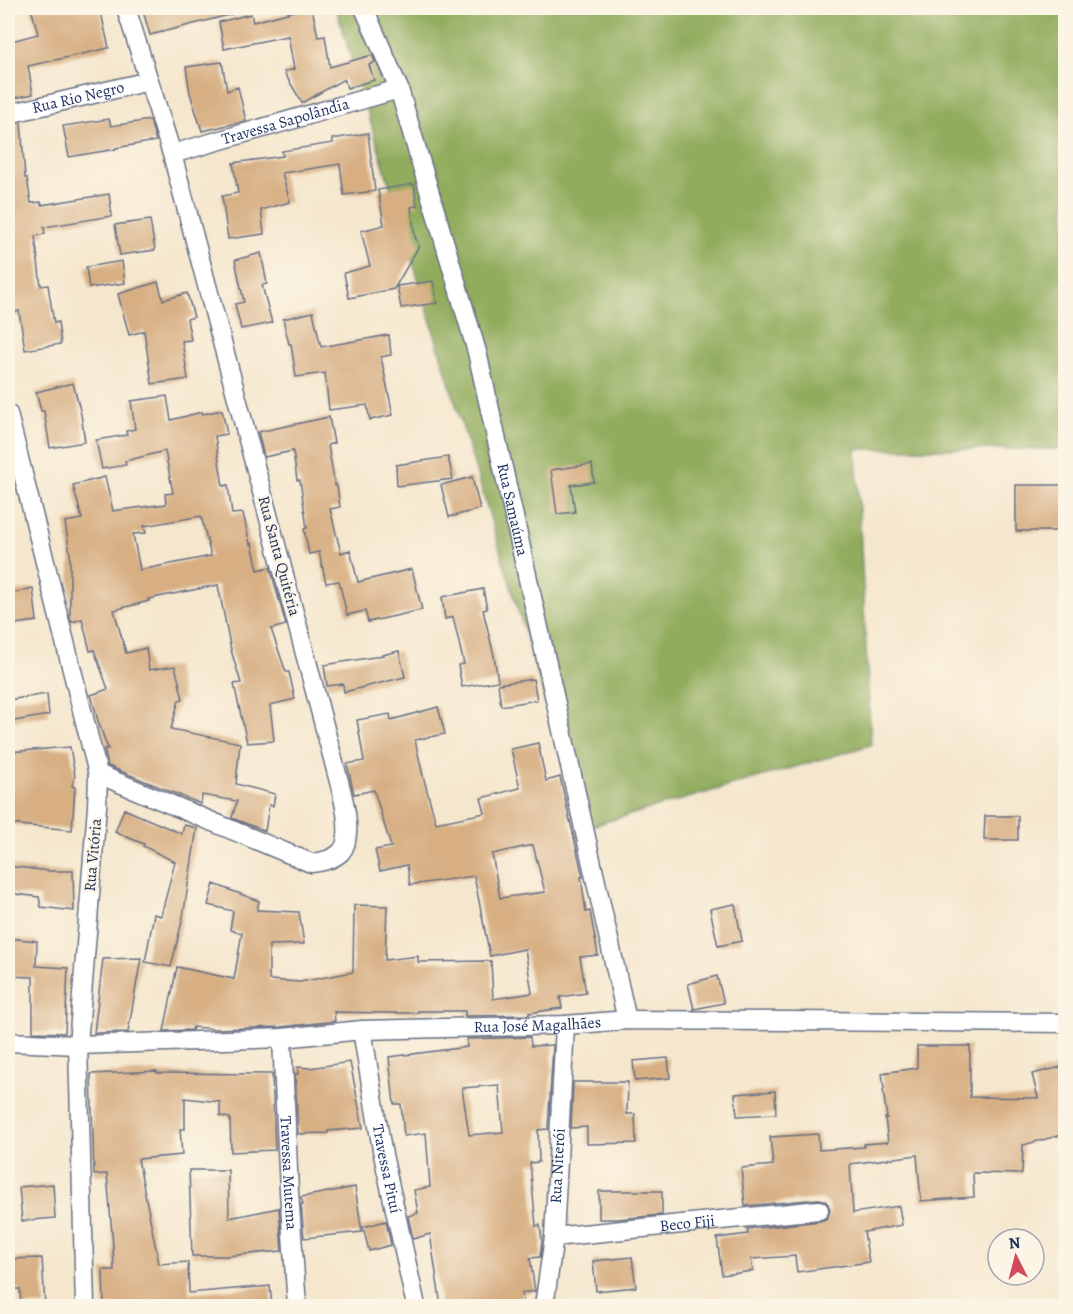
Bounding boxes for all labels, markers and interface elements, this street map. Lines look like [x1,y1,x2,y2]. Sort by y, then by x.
street label: Rua Rio Negro [30,76,126,119]
street label: Travessa Sapolândia [219,93,352,150]
street label: Rua Samaúma [491,461,534,559]
street label: Rua Santa Quitéria [252,493,306,619]
street label: Rua Vitória [79,817,107,893]
street label: Rua José Magalhães [473,1011,602,1038]
street label: Travessa Mutema [275,1115,303,1231]
street label: Travessa Pituí [367,1123,407,1215]
street label: Rua Niterói [545,1128,571,1204]
street label: Beco Fiji [659,1210,716,1237]
north arrow [986,1227,1046,1287]
text: N [1008,1231,1022,1255]

